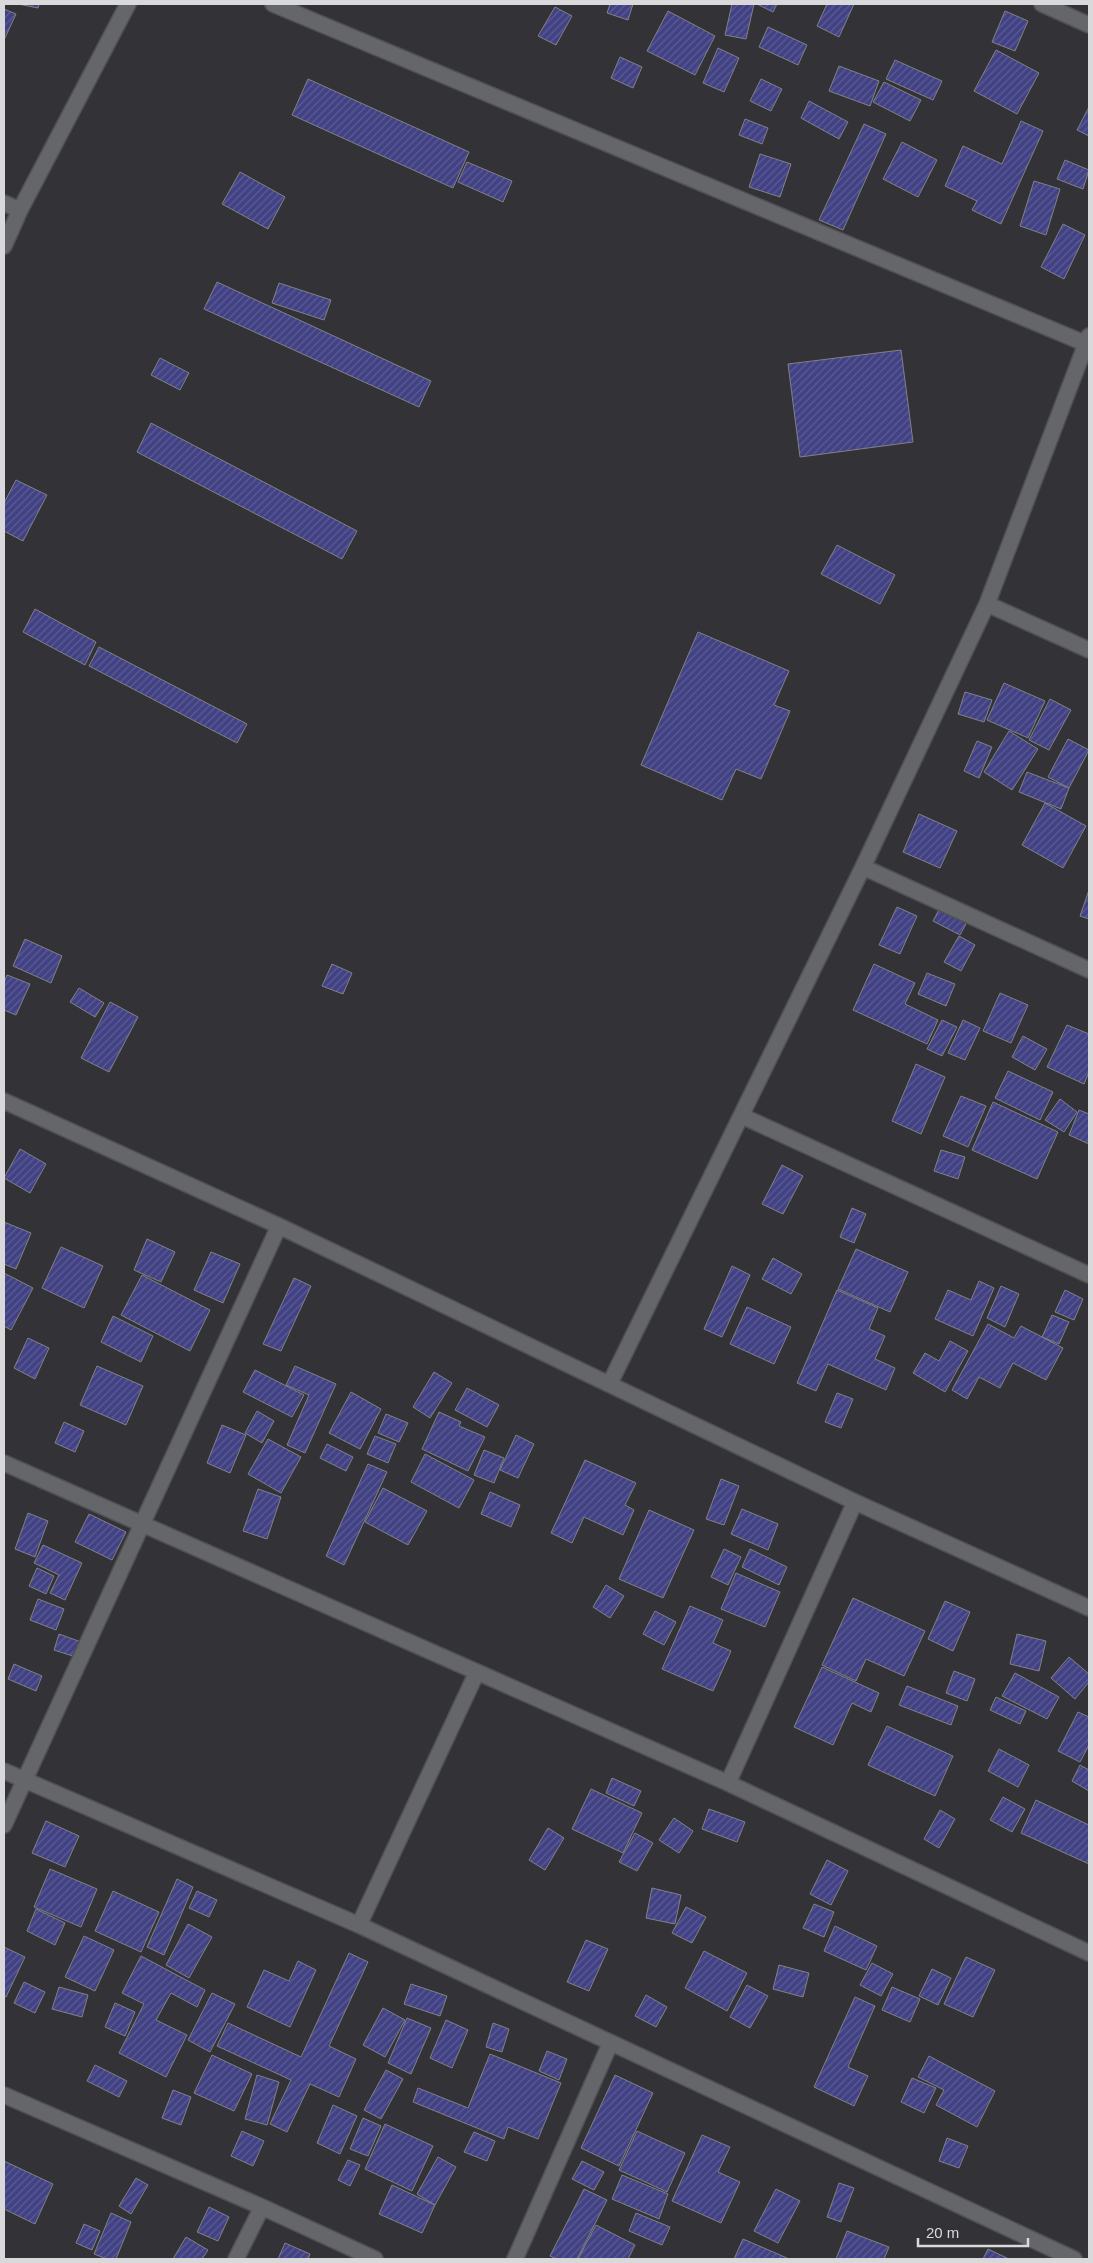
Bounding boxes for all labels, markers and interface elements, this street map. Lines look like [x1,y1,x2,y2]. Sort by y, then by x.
scale bar [918,2216,1028,2248]
text: 20 m [926,2224,959,2241]

